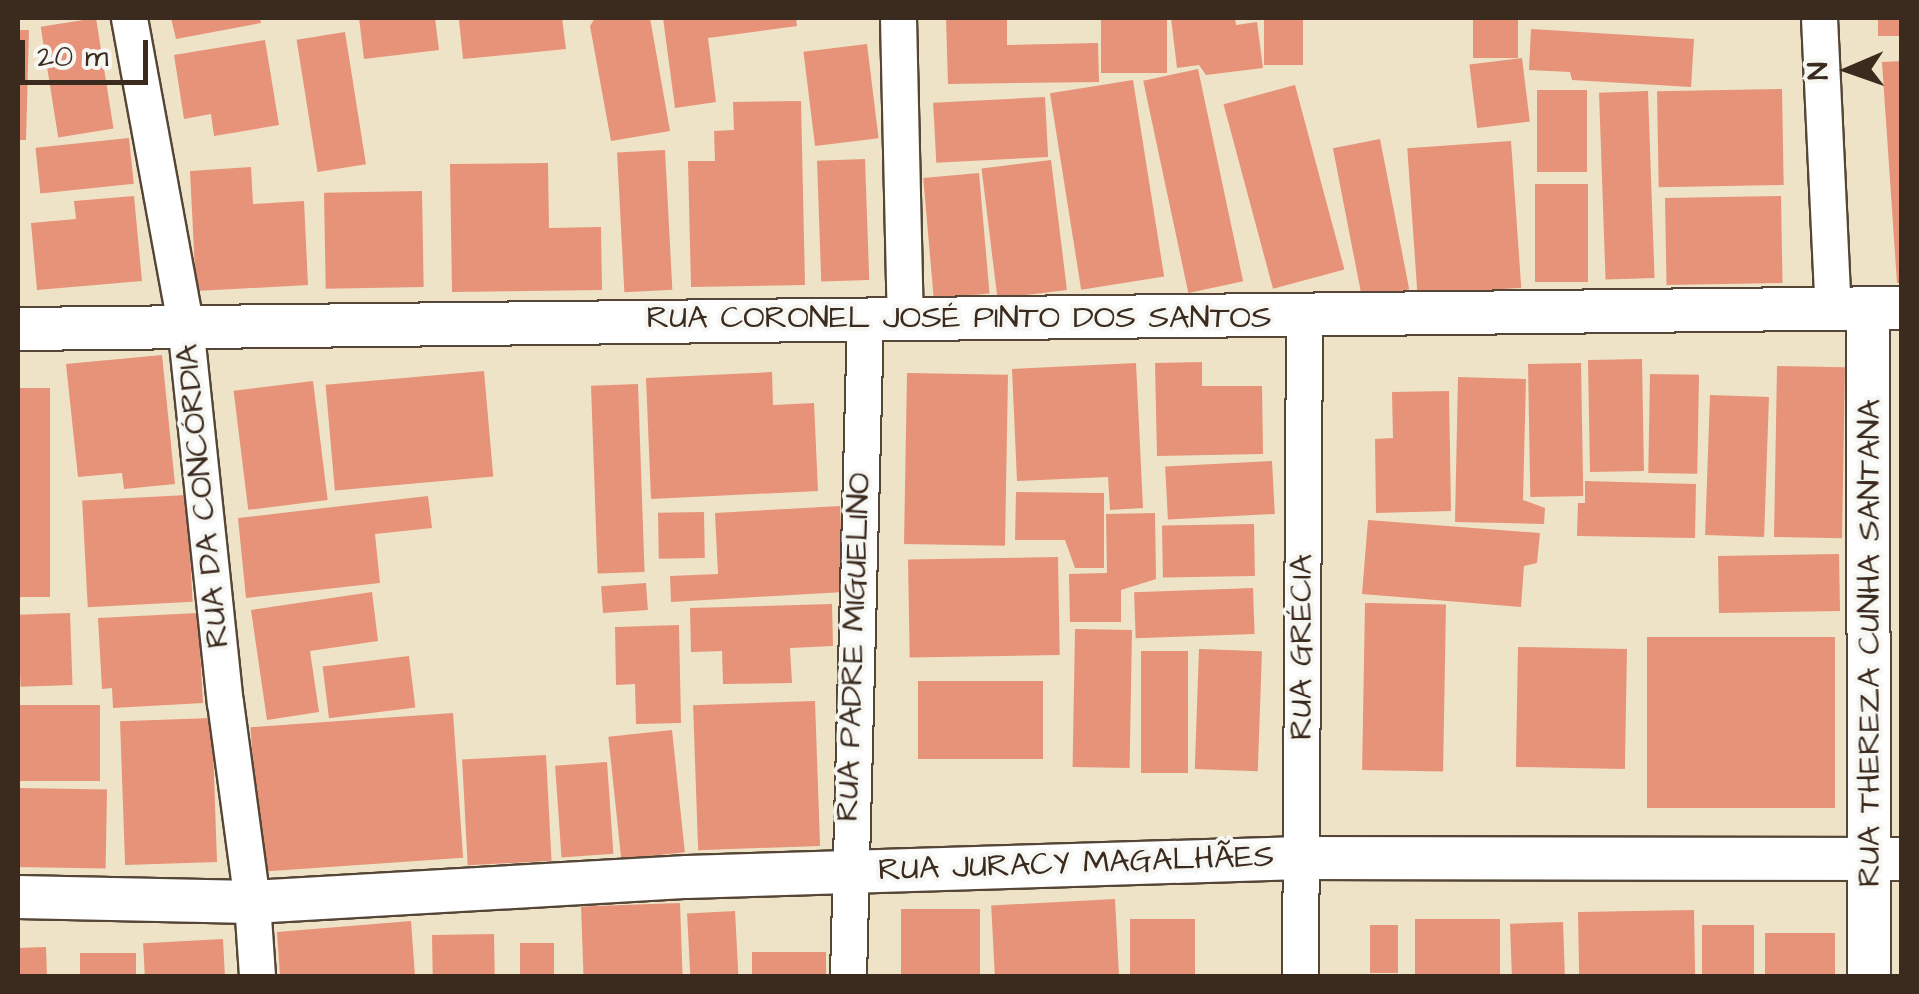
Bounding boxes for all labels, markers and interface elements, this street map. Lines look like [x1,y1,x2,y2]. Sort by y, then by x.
scale bar [25,20,152,82]
north arrow [1799,20,1899,120]
text: 20 m [37,36,108,78]
text: N [1799,62,1838,81]
street label: RUA CORONEL JOSÉ PINTO DOS SANTOS [646,299,1272,337]
street label: RUA DA CONCÓRDIA [168,342,238,650]
street label: RUA THEREZA CUNHA SANTANA [1851,399,1889,887]
street label: RUA PADRE MIGUELINO [829,472,879,822]
street label: RUA GRÉCIA [1283,554,1321,740]
street label: RUA JURACY MAGALHÃES [877,838,1275,890]

